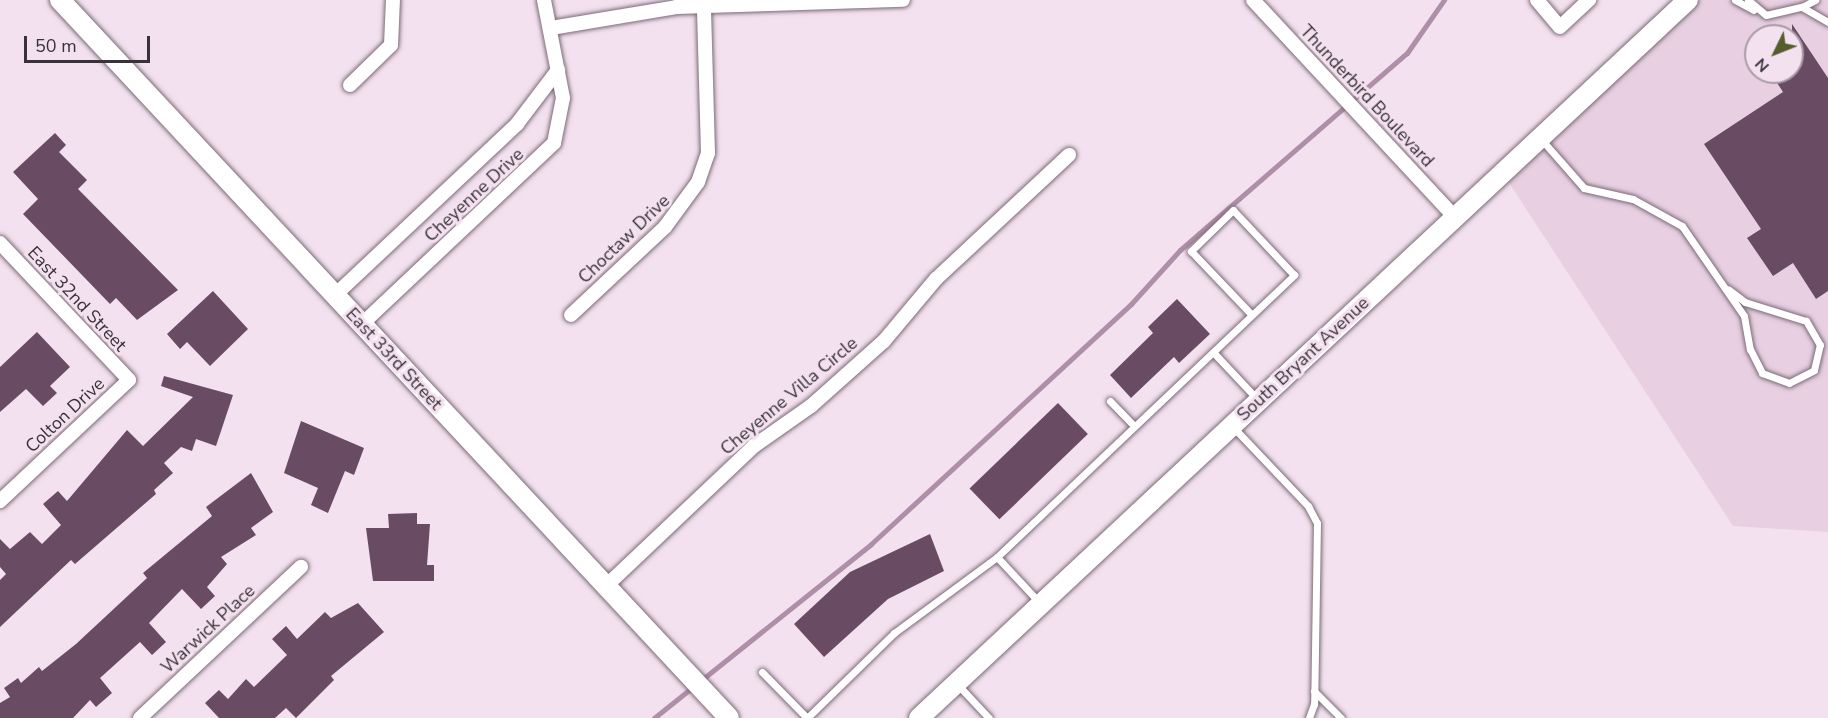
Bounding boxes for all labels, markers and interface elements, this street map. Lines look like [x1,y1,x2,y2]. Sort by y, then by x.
street label: Thunderbird Boulevard [1296,20,1438,172]
scale bar [27,24,153,62]
north arrow [1744,24,1804,84]
text: 50 m [35,34,77,58]
text: N [1750,53,1774,77]
street label: Cheyenne Drive [420,144,528,246]
street label: Choctaw Drive [574,190,674,288]
street label: East 32nd Street [23,242,131,356]
street label: South Bryant Avenue [1233,292,1373,426]
street label: East 33rd Street [341,304,447,414]
street label: Cheyenne Villa Circle [716,332,862,460]
street label: Colton Drive [21,373,109,457]
street label: Warwick Place [157,580,259,678]

